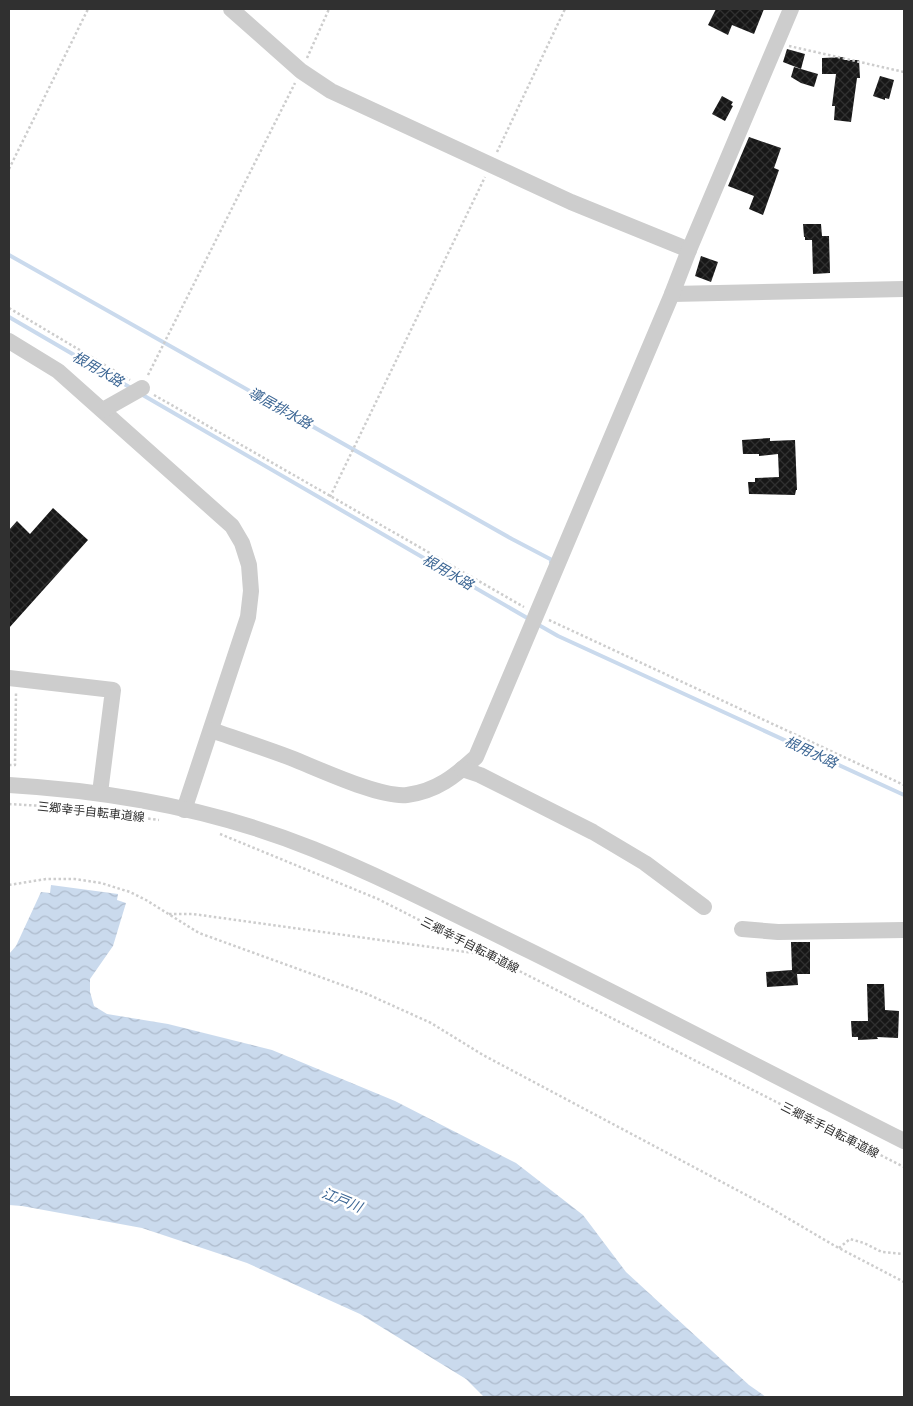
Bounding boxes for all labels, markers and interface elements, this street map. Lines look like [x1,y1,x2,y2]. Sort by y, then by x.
water label: 根用水路 [69,349,127,392]
water label: 導居排水路 [245,385,315,434]
water label: 根用水路 [419,552,477,595]
water label: 根用水路 [781,734,840,773]
street label: 三郷幸手自転車道線 [36,799,145,827]
street label: 三郷幸手自転車道線 [418,914,521,978]
street label: 三郷幸手自転車道線 [778,1099,881,1163]
water label: 江戸川 [319,1186,366,1218]

